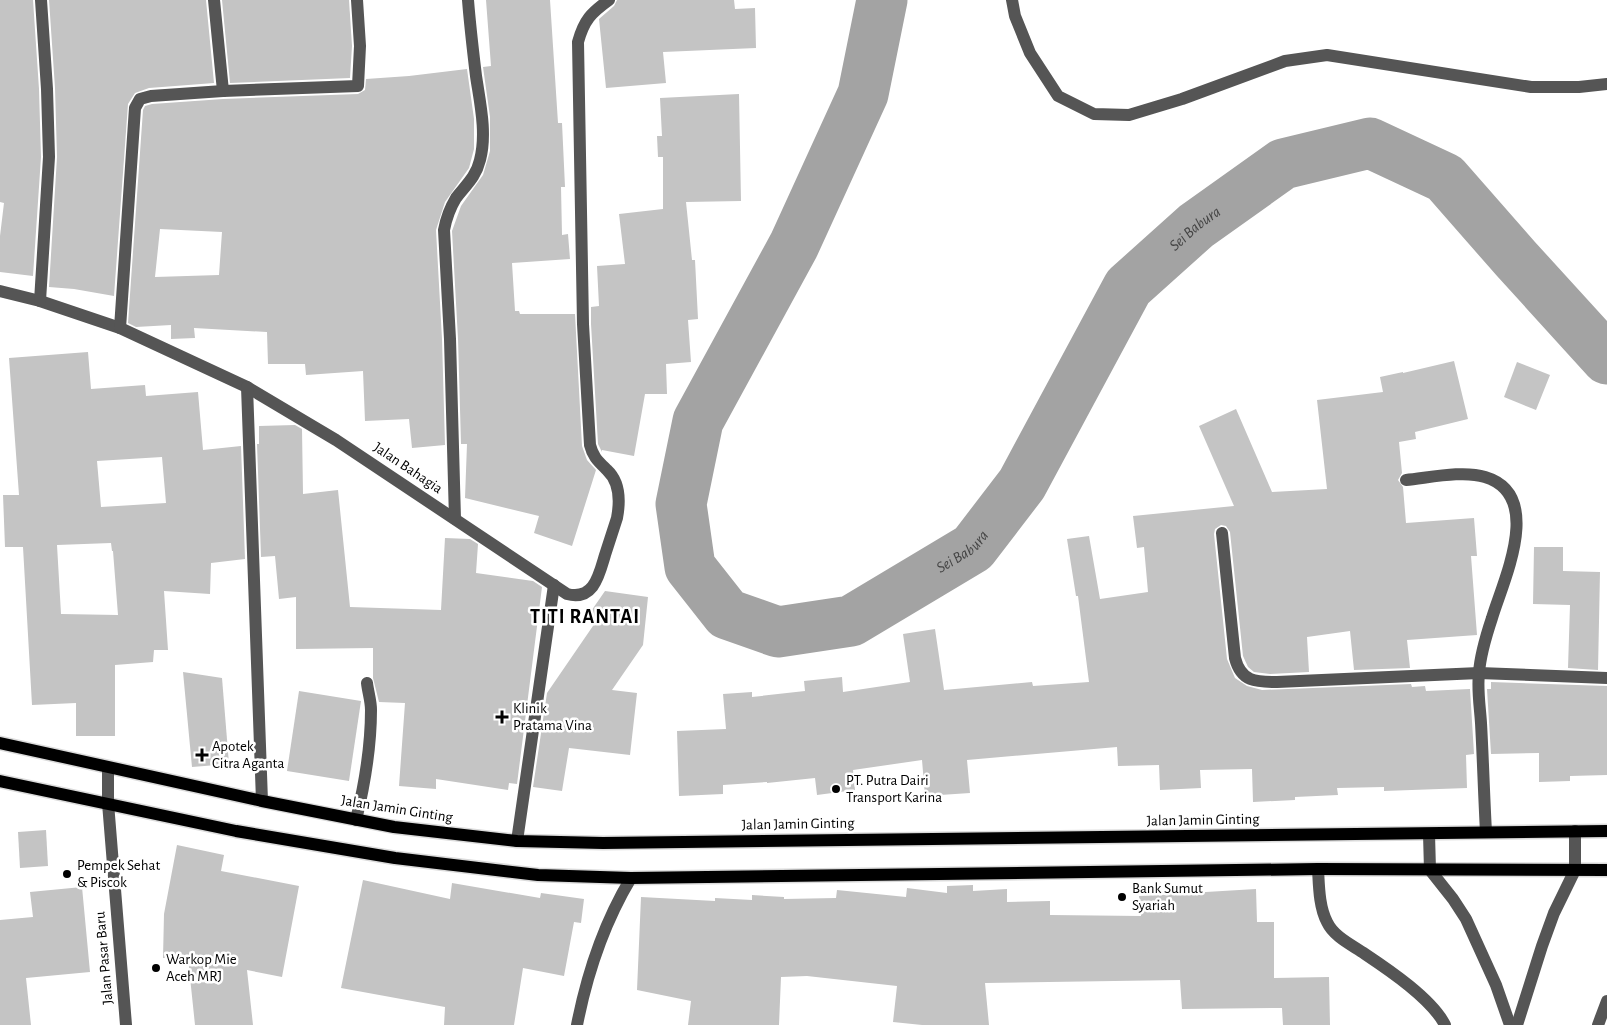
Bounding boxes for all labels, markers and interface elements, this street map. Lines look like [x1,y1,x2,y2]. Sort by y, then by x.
water label: Sei Babura [1166,203,1223,254]
street label: Jalan Bahagia [371,440,445,497]
water label: Sei Babura [934,527,991,576]
district label: TITI RANTAI [530,607,640,627]
place label: Klinik Pratama Vina [513,701,592,733]
marker: Klinik Pratama Vina [495,710,509,724]
place label: Apotek Citra Aganta [212,739,284,771]
marker: Apotek Citra Aganta [196,749,208,761]
place label: PT. Putra Dairi Transport Karina [846,773,942,805]
marker: PT. Putra Dairi Transport Karina [830,783,842,795]
street label: Jalan Jamin Ginting [340,793,455,825]
street label: Jalan Jamin Ginting [1146,812,1260,828]
street label: Jalan Jamin Ginting [741,816,855,832]
place label: Pempek Sehat & Piscok [77,858,160,890]
marker: Pempek Sehat & Piscok [61,868,73,880]
place label: Bank Sumut Syariah [1132,881,1203,913]
marker: Bank Sumut Syariah [1116,891,1128,903]
street label: Jalan Pasar Baru [92,911,116,1005]
place label: Warkop Mie Aceh MRJ [166,952,237,984]
marker: Warkop Mie Aceh MRJ [150,962,162,974]

